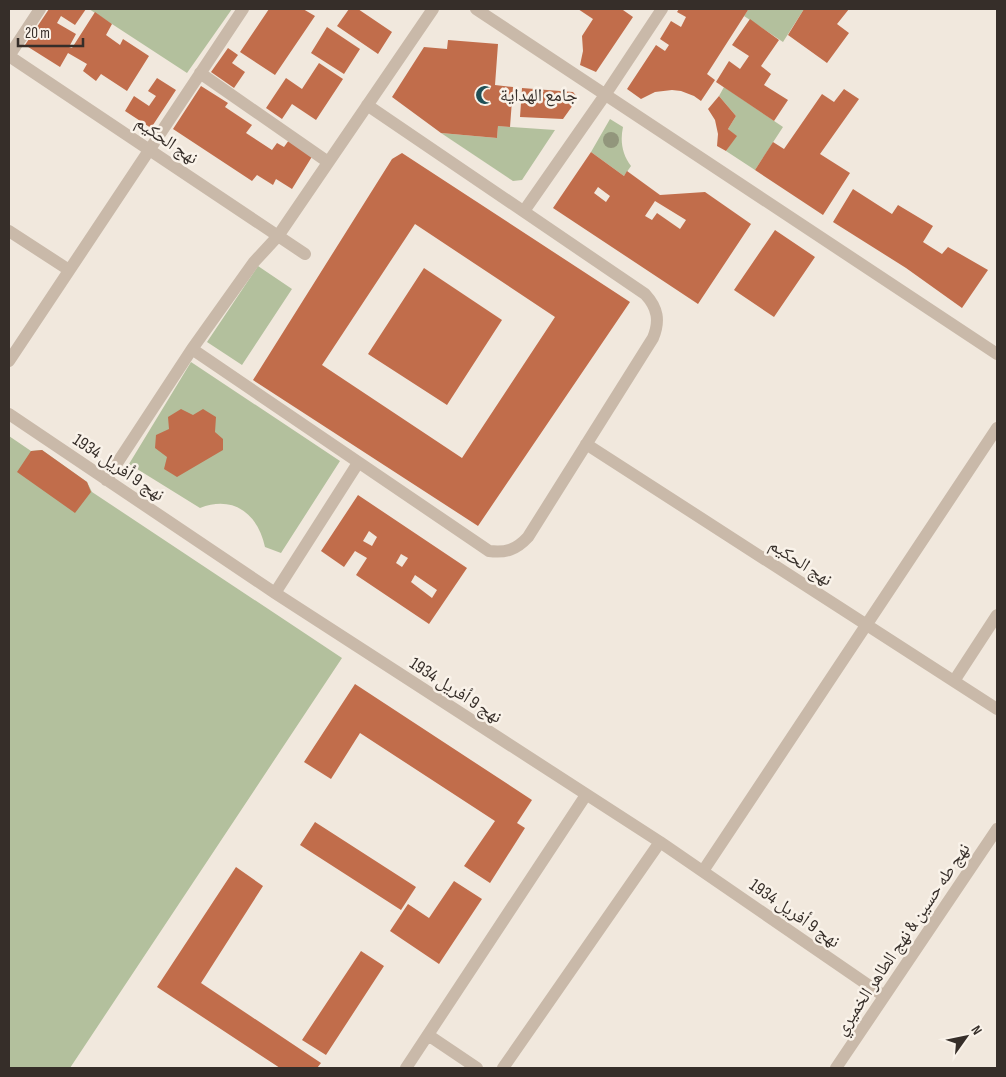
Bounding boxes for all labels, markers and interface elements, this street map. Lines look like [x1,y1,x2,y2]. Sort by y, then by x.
scale bar [18,15,82,47]
text: 20 m [25,24,50,43]
mosque icon: جامع الهداية [474,84,496,106]
place label: جامع الهداية [500,85,578,107]
street label: نهج الحكيم [131,112,202,170]
street label: نهج 9 أفريل 1934 [68,429,169,507]
street label: نهج الحكيم [765,534,836,591]
street label: نهج 9 أفريل 1934 [405,652,506,729]
street label: نهج طه حسين & نهج الطاهر الخميري [830,839,978,1041]
street label: نهج 9 أفريل 1934 [745,874,844,953]
north arrow [941,1012,991,1062]
text: N [967,1022,986,1038]

